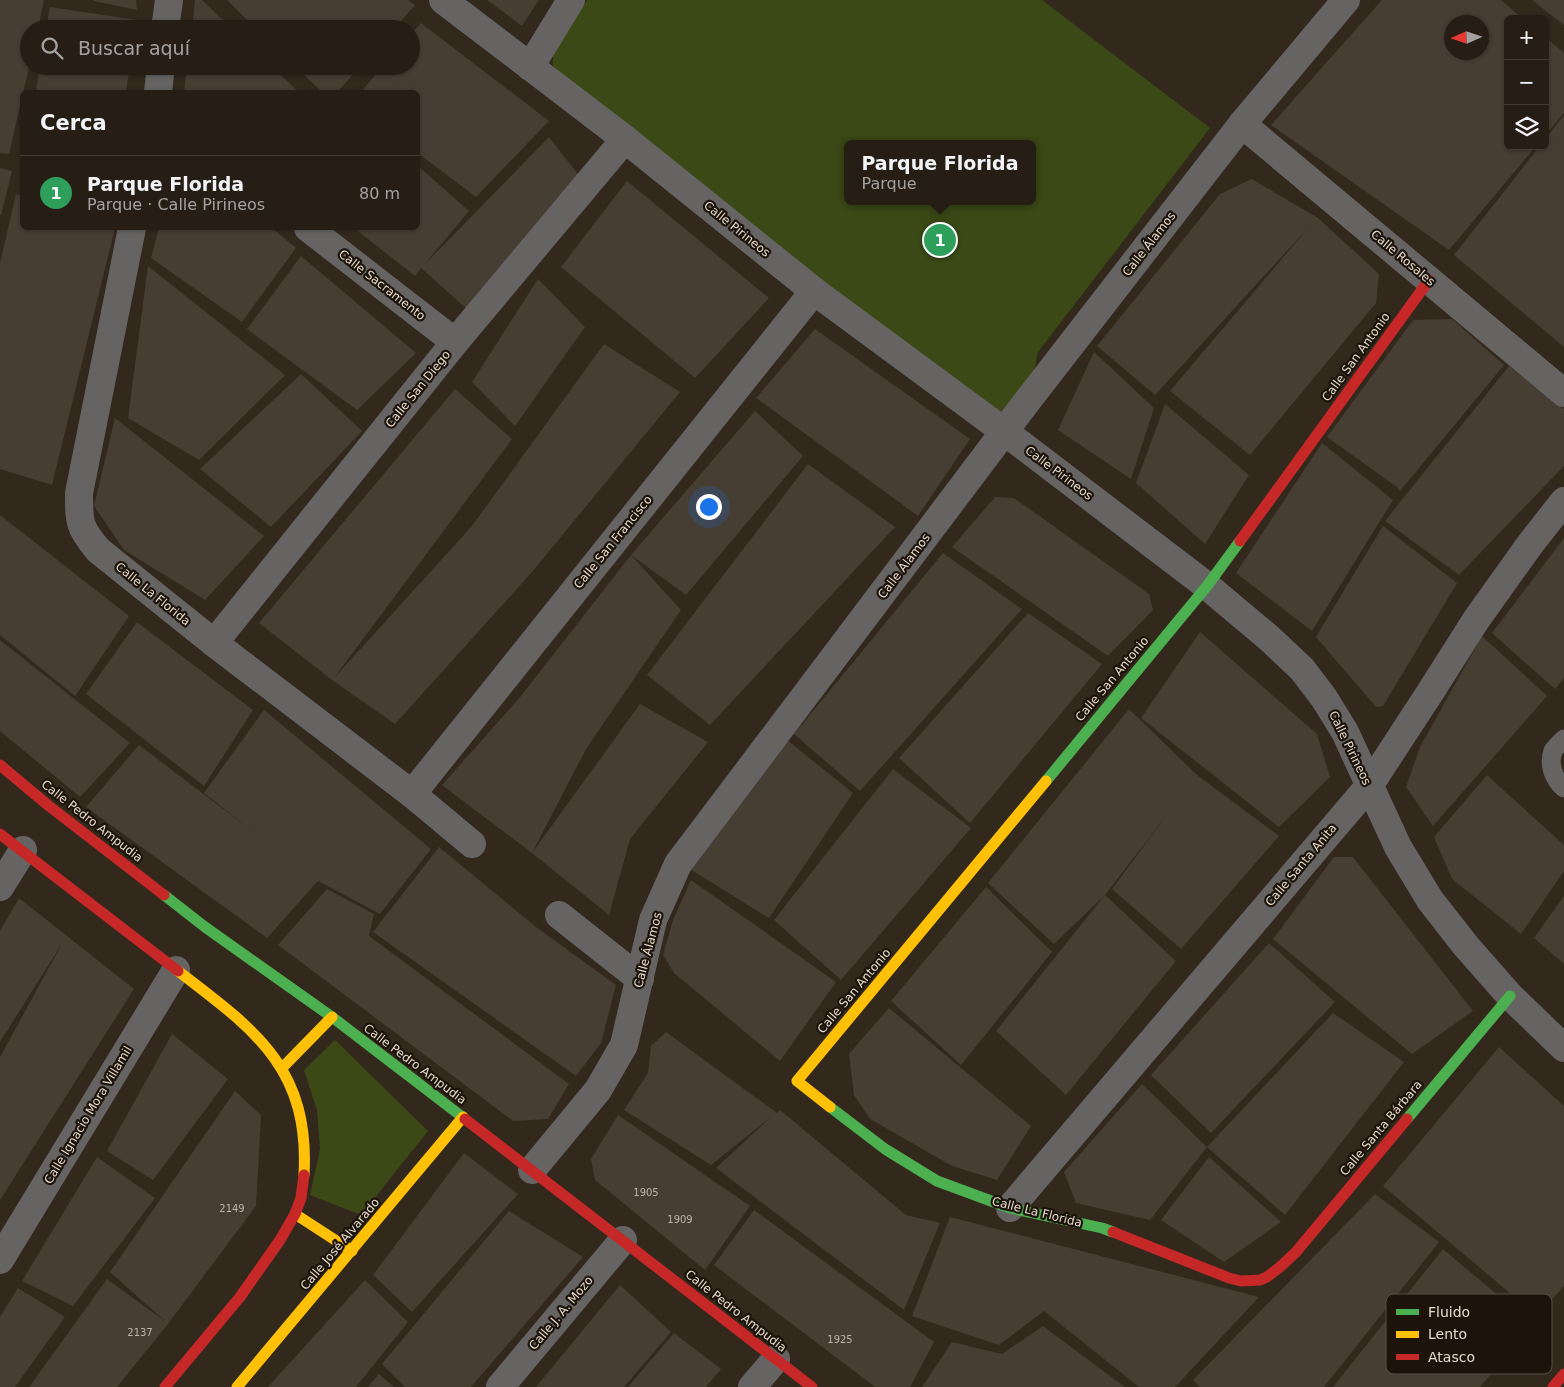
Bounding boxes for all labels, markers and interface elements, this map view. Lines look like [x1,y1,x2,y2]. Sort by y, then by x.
north arrow [1444,15,1489,60]
map controls [1504,15,1549,150]
button: + [1504,15,1549,60]
search box [20,20,420,75]
icon: search [38,34,66,62]
text: Buscar aquí [78,37,190,59]
button: − [1504,60,1549,105]
button: layers [1504,105,1549,150]
text: Cerca [40,111,107,135]
popup [844,140,1036,205]
text: Parque Florida [861,152,1019,174]
text: Parque Florida [87,173,244,195]
text: Parque [861,174,917,193]
text: 1 [50,184,62,203]
text: 80 m [359,184,400,203]
text: Parque · Calle Pirineos [87,195,265,214]
street label: Calle Pirineos [701,198,773,260]
street label: Calle Álamos [1119,208,1178,279]
pin: 1 [924,221,956,259]
street label: Calle Rosales [1368,227,1438,289]
street label: Calle Sacramento [336,247,428,323]
street label: Calle San Antonio [1319,310,1393,404]
street label: Calle San Diego [383,348,453,430]
street label: Calle Pirineos [1023,443,1095,503]
street label: Calle San Francisco [571,493,655,591]
your location [696,494,722,520]
street label: Calle Álamos [874,530,933,601]
street label: Calle La Florida [113,560,193,628]
street label: Calle San Antonio [1073,634,1151,724]
street label: Calle Pirineos [1326,709,1374,787]
street label: Calle Pedro Ampudia [39,777,145,865]
street label: Calle Santa Anita [1262,821,1340,909]
street label: Calle Álamos [630,910,665,989]
street label: Calle San Antonio [815,946,893,1036]
street label: Calle Pedro Ampudia [361,1021,469,1107]
street label: Calle Ignacio Mora Villamil [41,1044,135,1186]
street label: Calle Santa Bárbara [1337,1078,1425,1178]
house number: 1905 [633,1187,659,1198]
street label: Calle La Florida [991,1194,1083,1230]
street label: Calle José Alvarado [298,1195,382,1293]
house number: 2149 [219,1203,245,1214]
house number: 1909 [667,1214,693,1225]
street label: Calle Pedro Ampudia [683,1267,789,1355]
street label: Calle J. A. Mozo [526,1273,596,1353]
legend [1386,1294,1552,1374]
text: Fluido [1428,1304,1470,1320]
text: Lento [1428,1326,1467,1342]
house number: 2137 [127,1327,153,1338]
house number: 1925 [827,1334,853,1345]
text: Atasco [1428,1349,1475,1365]

